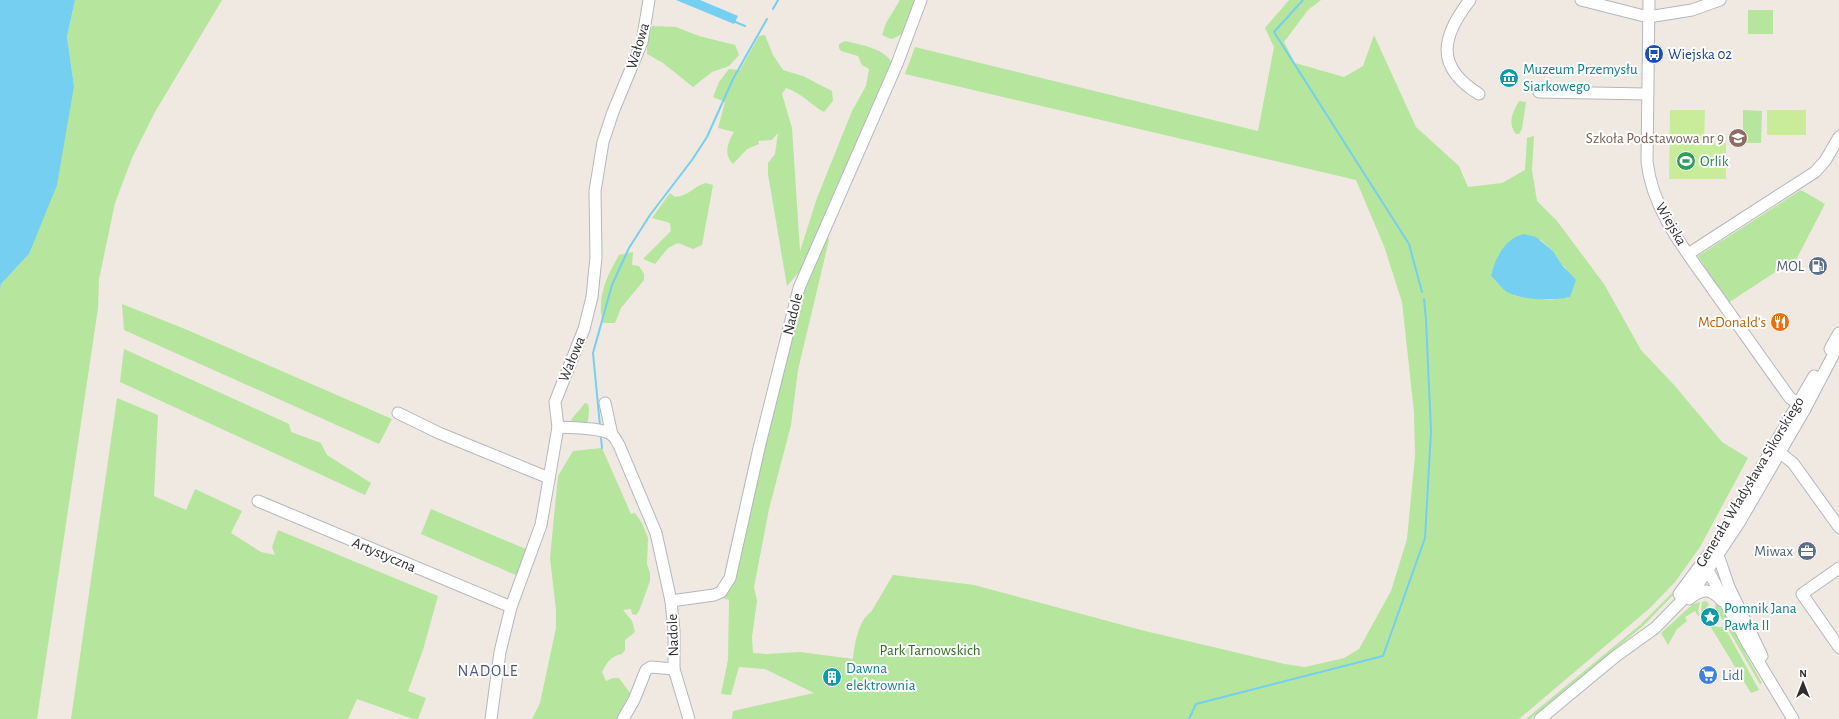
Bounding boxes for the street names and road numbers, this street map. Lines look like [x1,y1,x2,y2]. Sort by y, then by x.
street label: Wałowa [624,21,652,71]
street label: Wiejska [1653,200,1689,248]
street label: Nadole [781,291,805,336]
street label: Wałowa [556,334,588,384]
street label: Generała Władysława Sikorskiego [1693,394,1807,570]
street label: Artystyczna [350,535,418,575]
street label: Nadole [665,613,681,657]

